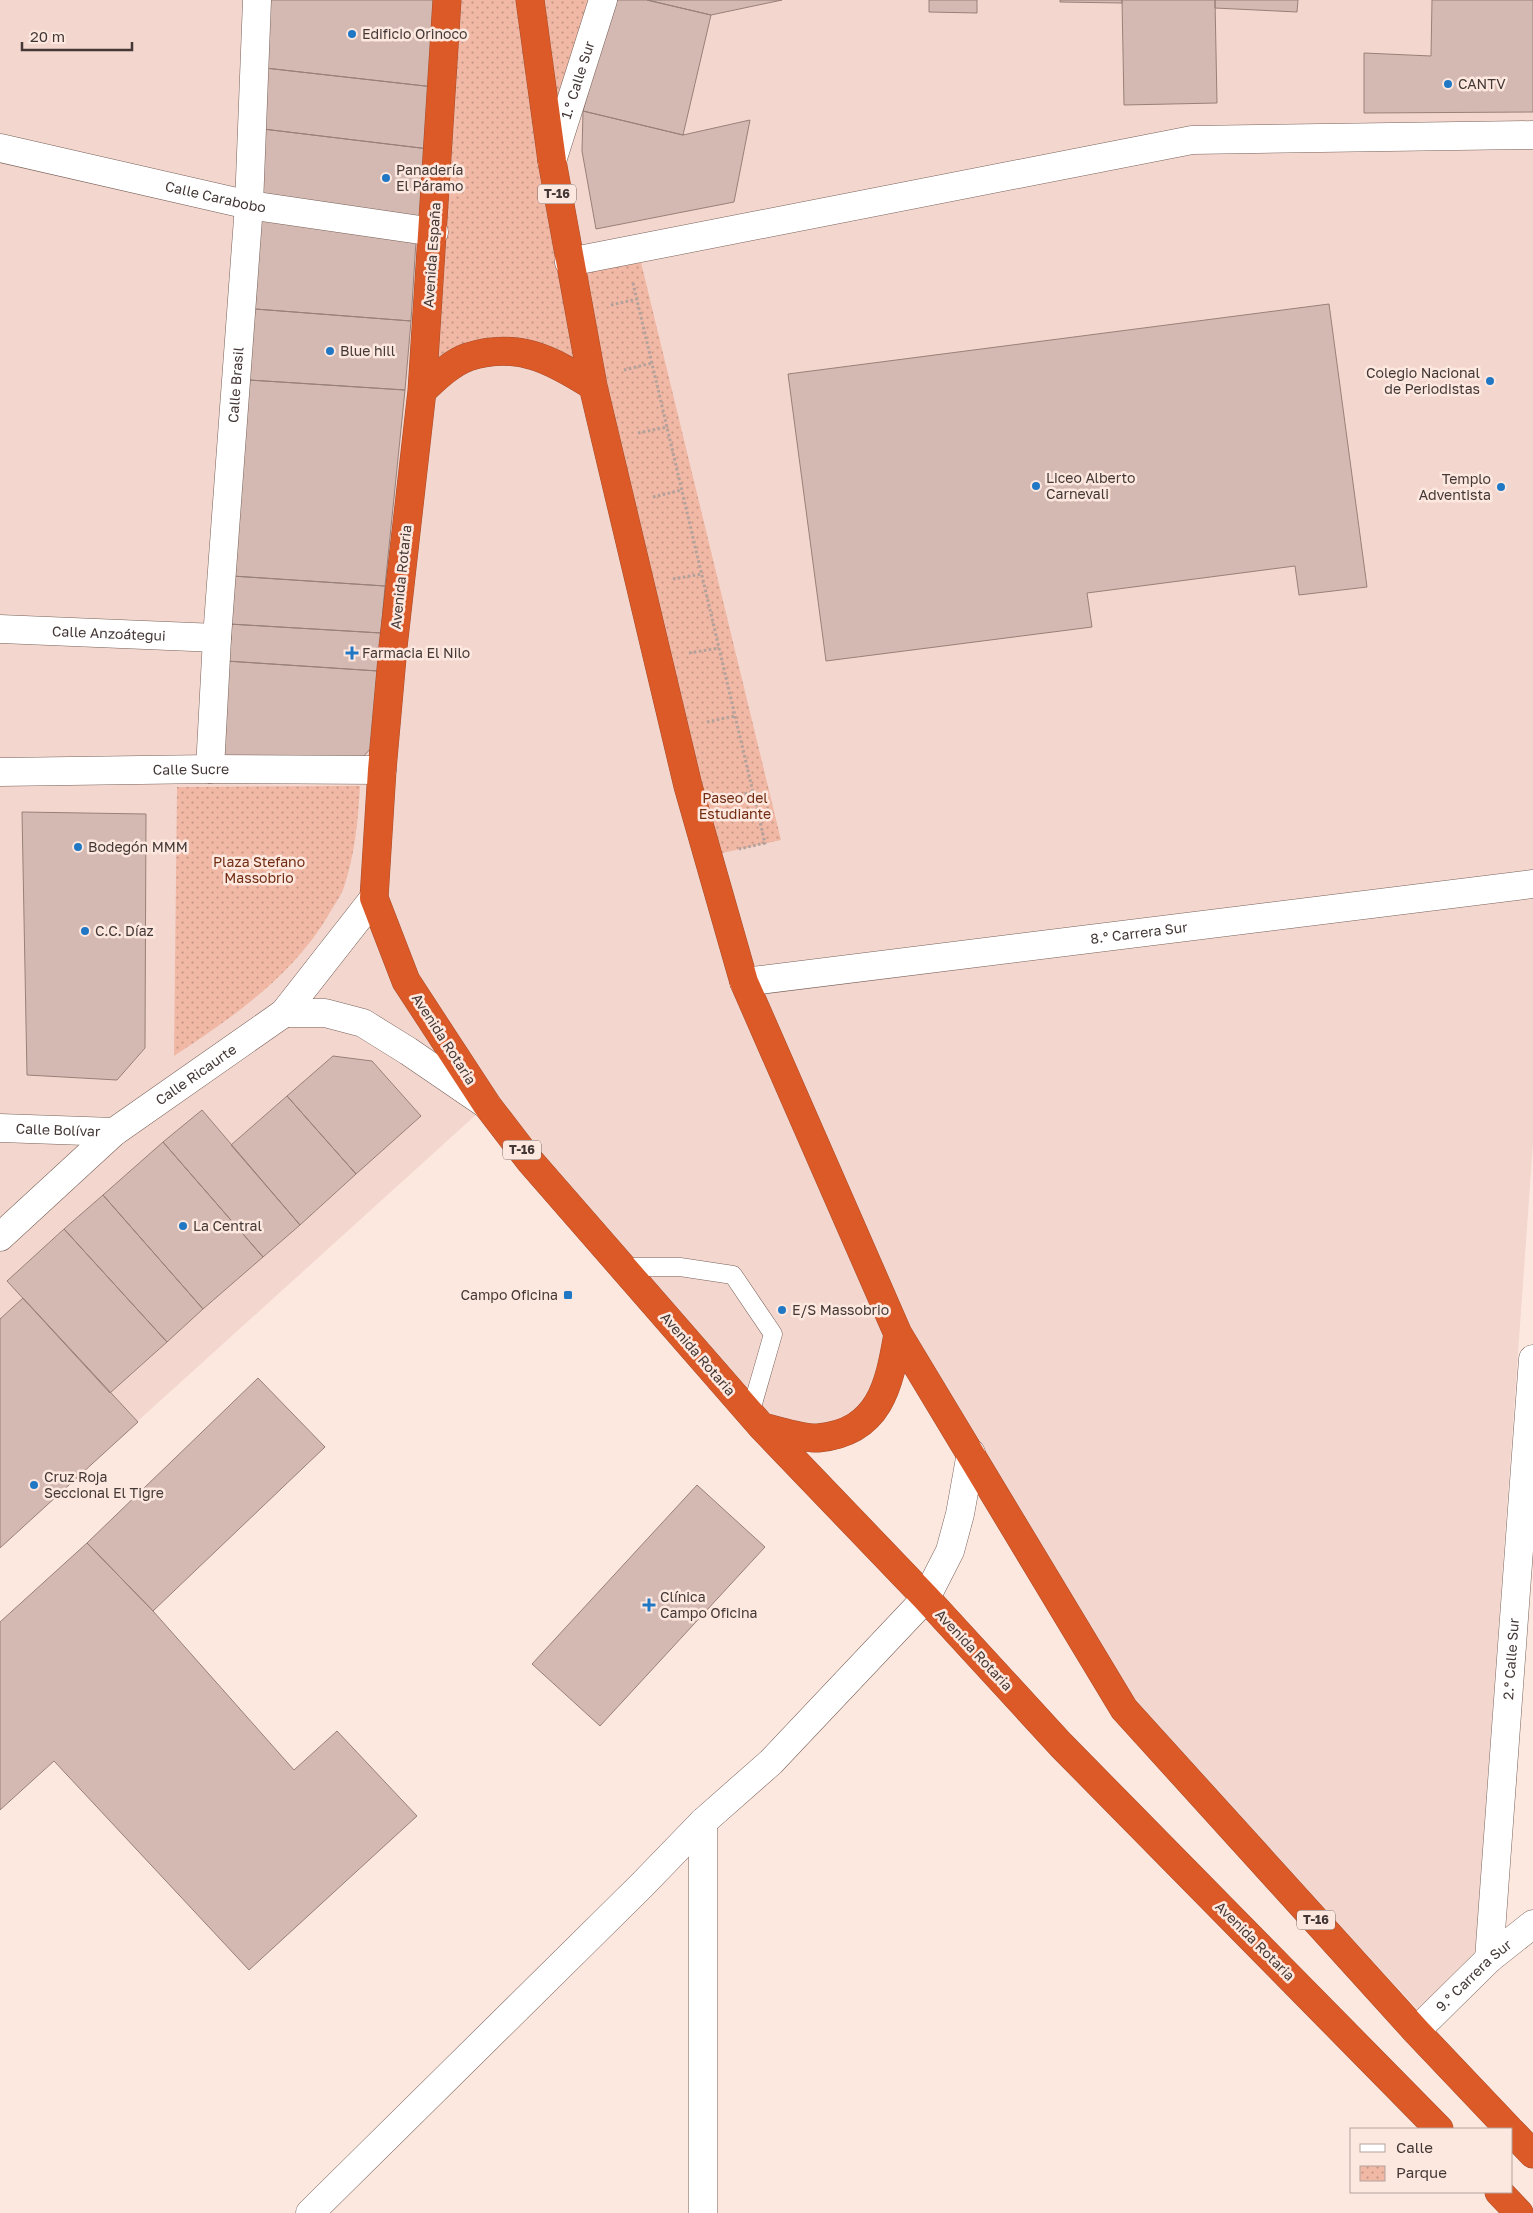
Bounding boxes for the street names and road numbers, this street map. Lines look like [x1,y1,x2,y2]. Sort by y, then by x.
street label: 1.° Calle Sur [557,38,598,121]
street label: Calle Carabobo [164,177,267,215]
road number: T-16 [538,184,576,203]
street label: Avenida España [419,202,444,308]
street label: Calle Brasil [224,346,246,423]
street label: Avenida Rotaria [387,524,414,630]
street label: Calle Anzoátegui [52,622,166,644]
street label: Calle Sucre [153,760,229,778]
street label: 8.° Carrera Sur [1089,918,1189,947]
street label: Avenida Rotaria [409,990,480,1087]
street label: Calle Ricaurte [152,1040,239,1108]
street label: Calle Bolívar [15,1120,101,1140]
road number: T-16 [503,1140,541,1160]
street label: Avenida Rotaria [658,1308,739,1399]
street label: Avenida Rotaria [932,1605,1016,1694]
street label: 2.° Calle Sur [1499,1617,1522,1700]
street label: Avenida Rotaria [1212,1898,1298,1984]
road number: T-16 [1297,1910,1335,1930]
street label: 9.° Carrera Sur [1432,1935,1515,2015]

